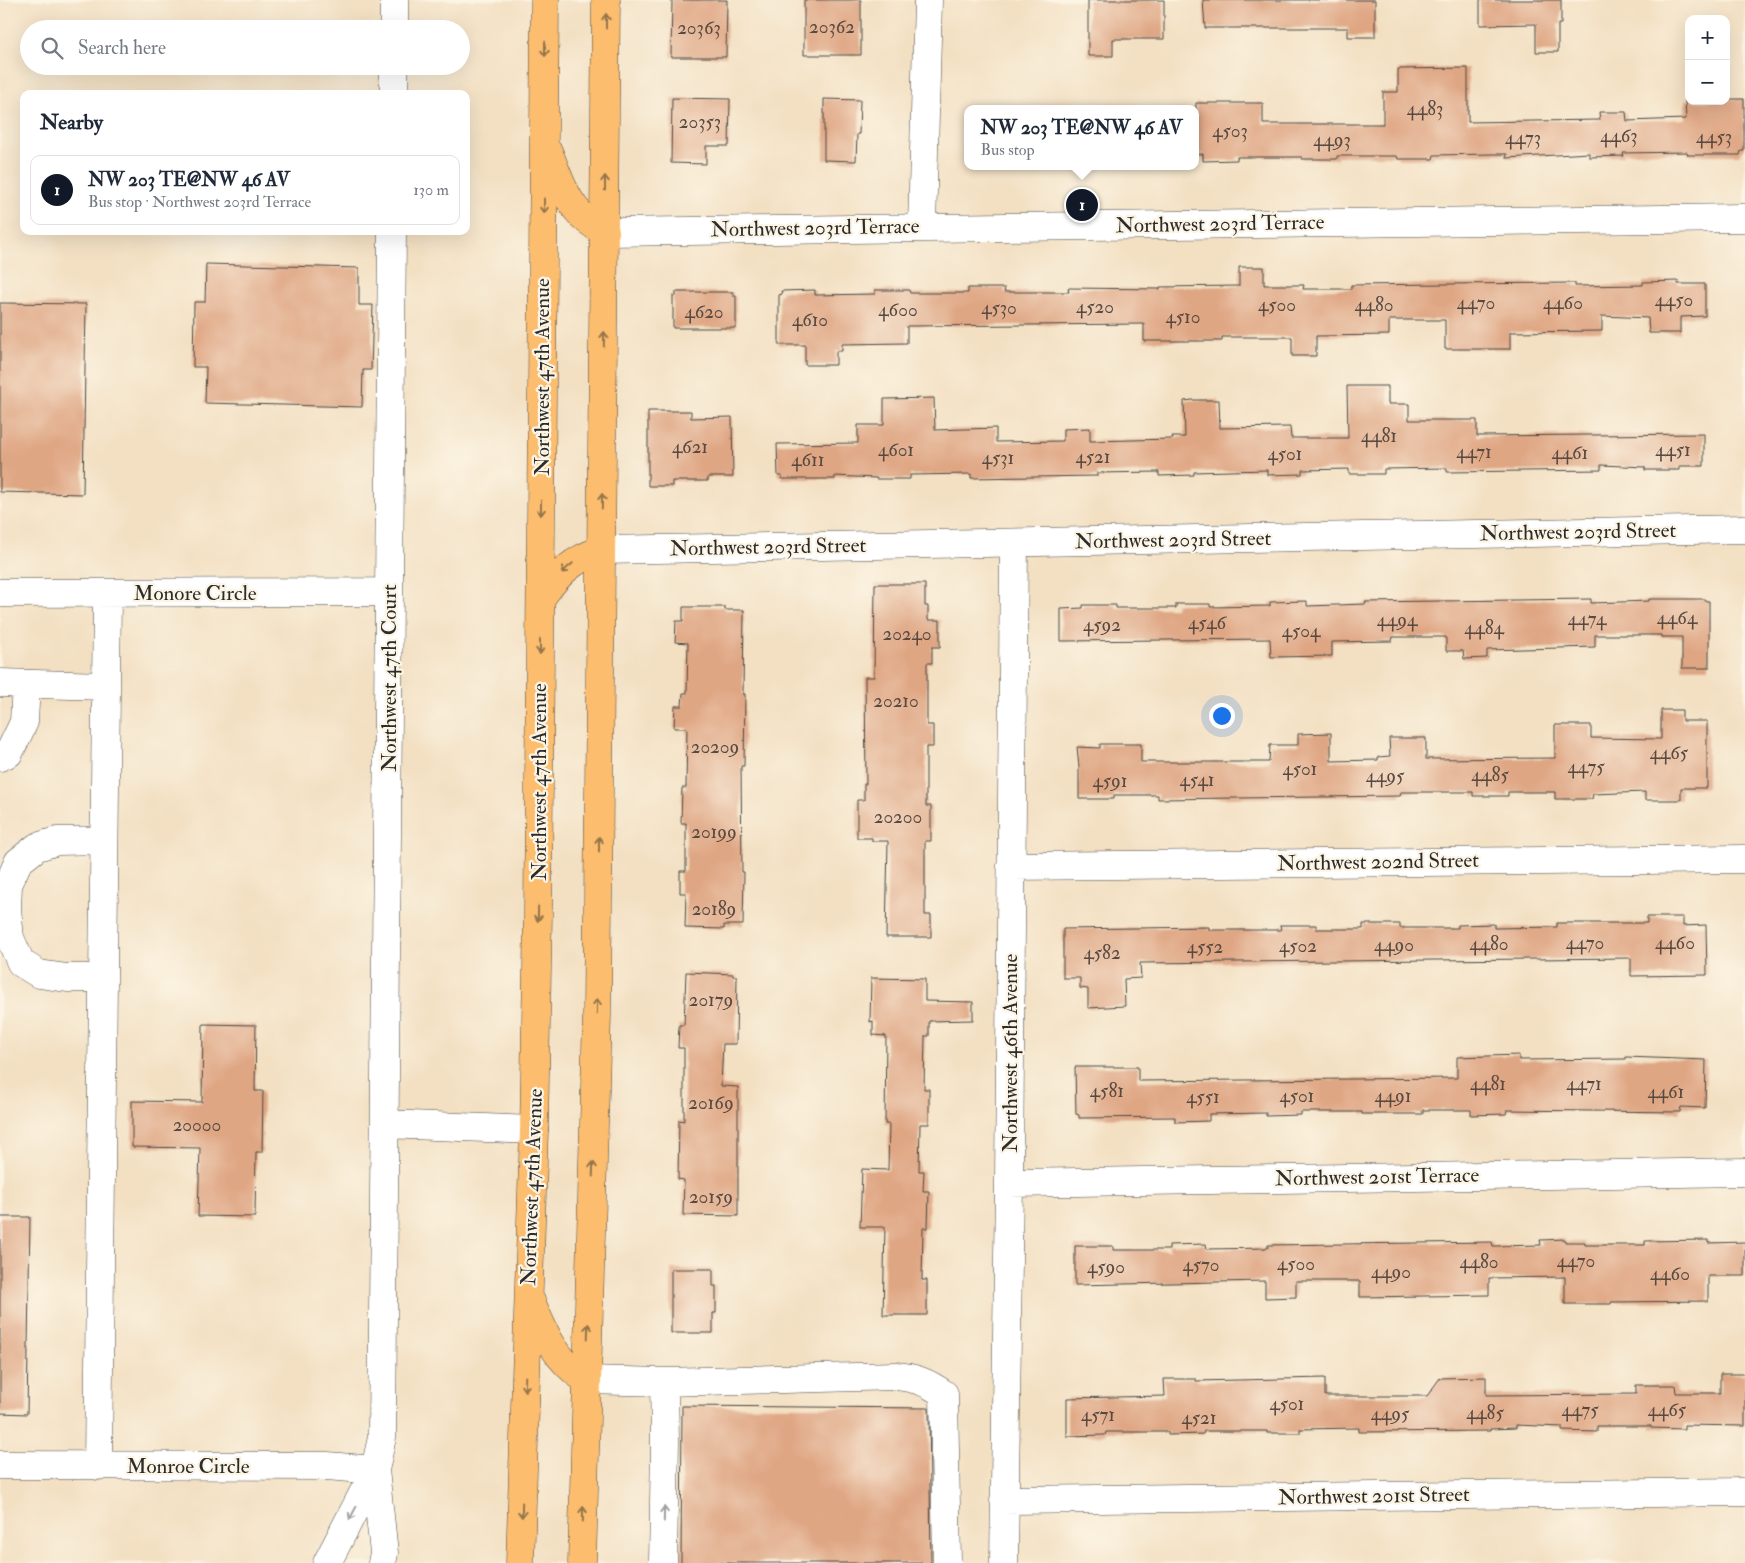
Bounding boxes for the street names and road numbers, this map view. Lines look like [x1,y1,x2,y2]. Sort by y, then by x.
street label: Northwest 203rd Terrace [1115,209,1325,239]
street label: Northwest 203rd Terrace [710,213,920,243]
street label: Northwest 47th Avenue [529,278,556,476]
street label: Northwest 203rd Street [1480,517,1677,547]
street label: Northwest 203rd Street [1075,525,1272,555]
street label: Northwest 203rd Street [670,532,867,562]
street label: Monore Circle [134,580,257,607]
street label: Northwest 47th Court [376,584,403,772]
street label: Northwest 47th Avenue [526,683,553,881]
street label: Northwest 202nd Street [1277,847,1479,877]
street label: Northwest 46th Avenue [997,953,1024,1152]
street label: Northwest 47th Avenue [515,1088,549,1286]
street label: Northwest 201st Terrace [1275,1162,1480,1192]
street label: Monroe Circle [126,1453,250,1480]
street label: Northwest 201st Street [1278,1481,1470,1511]

